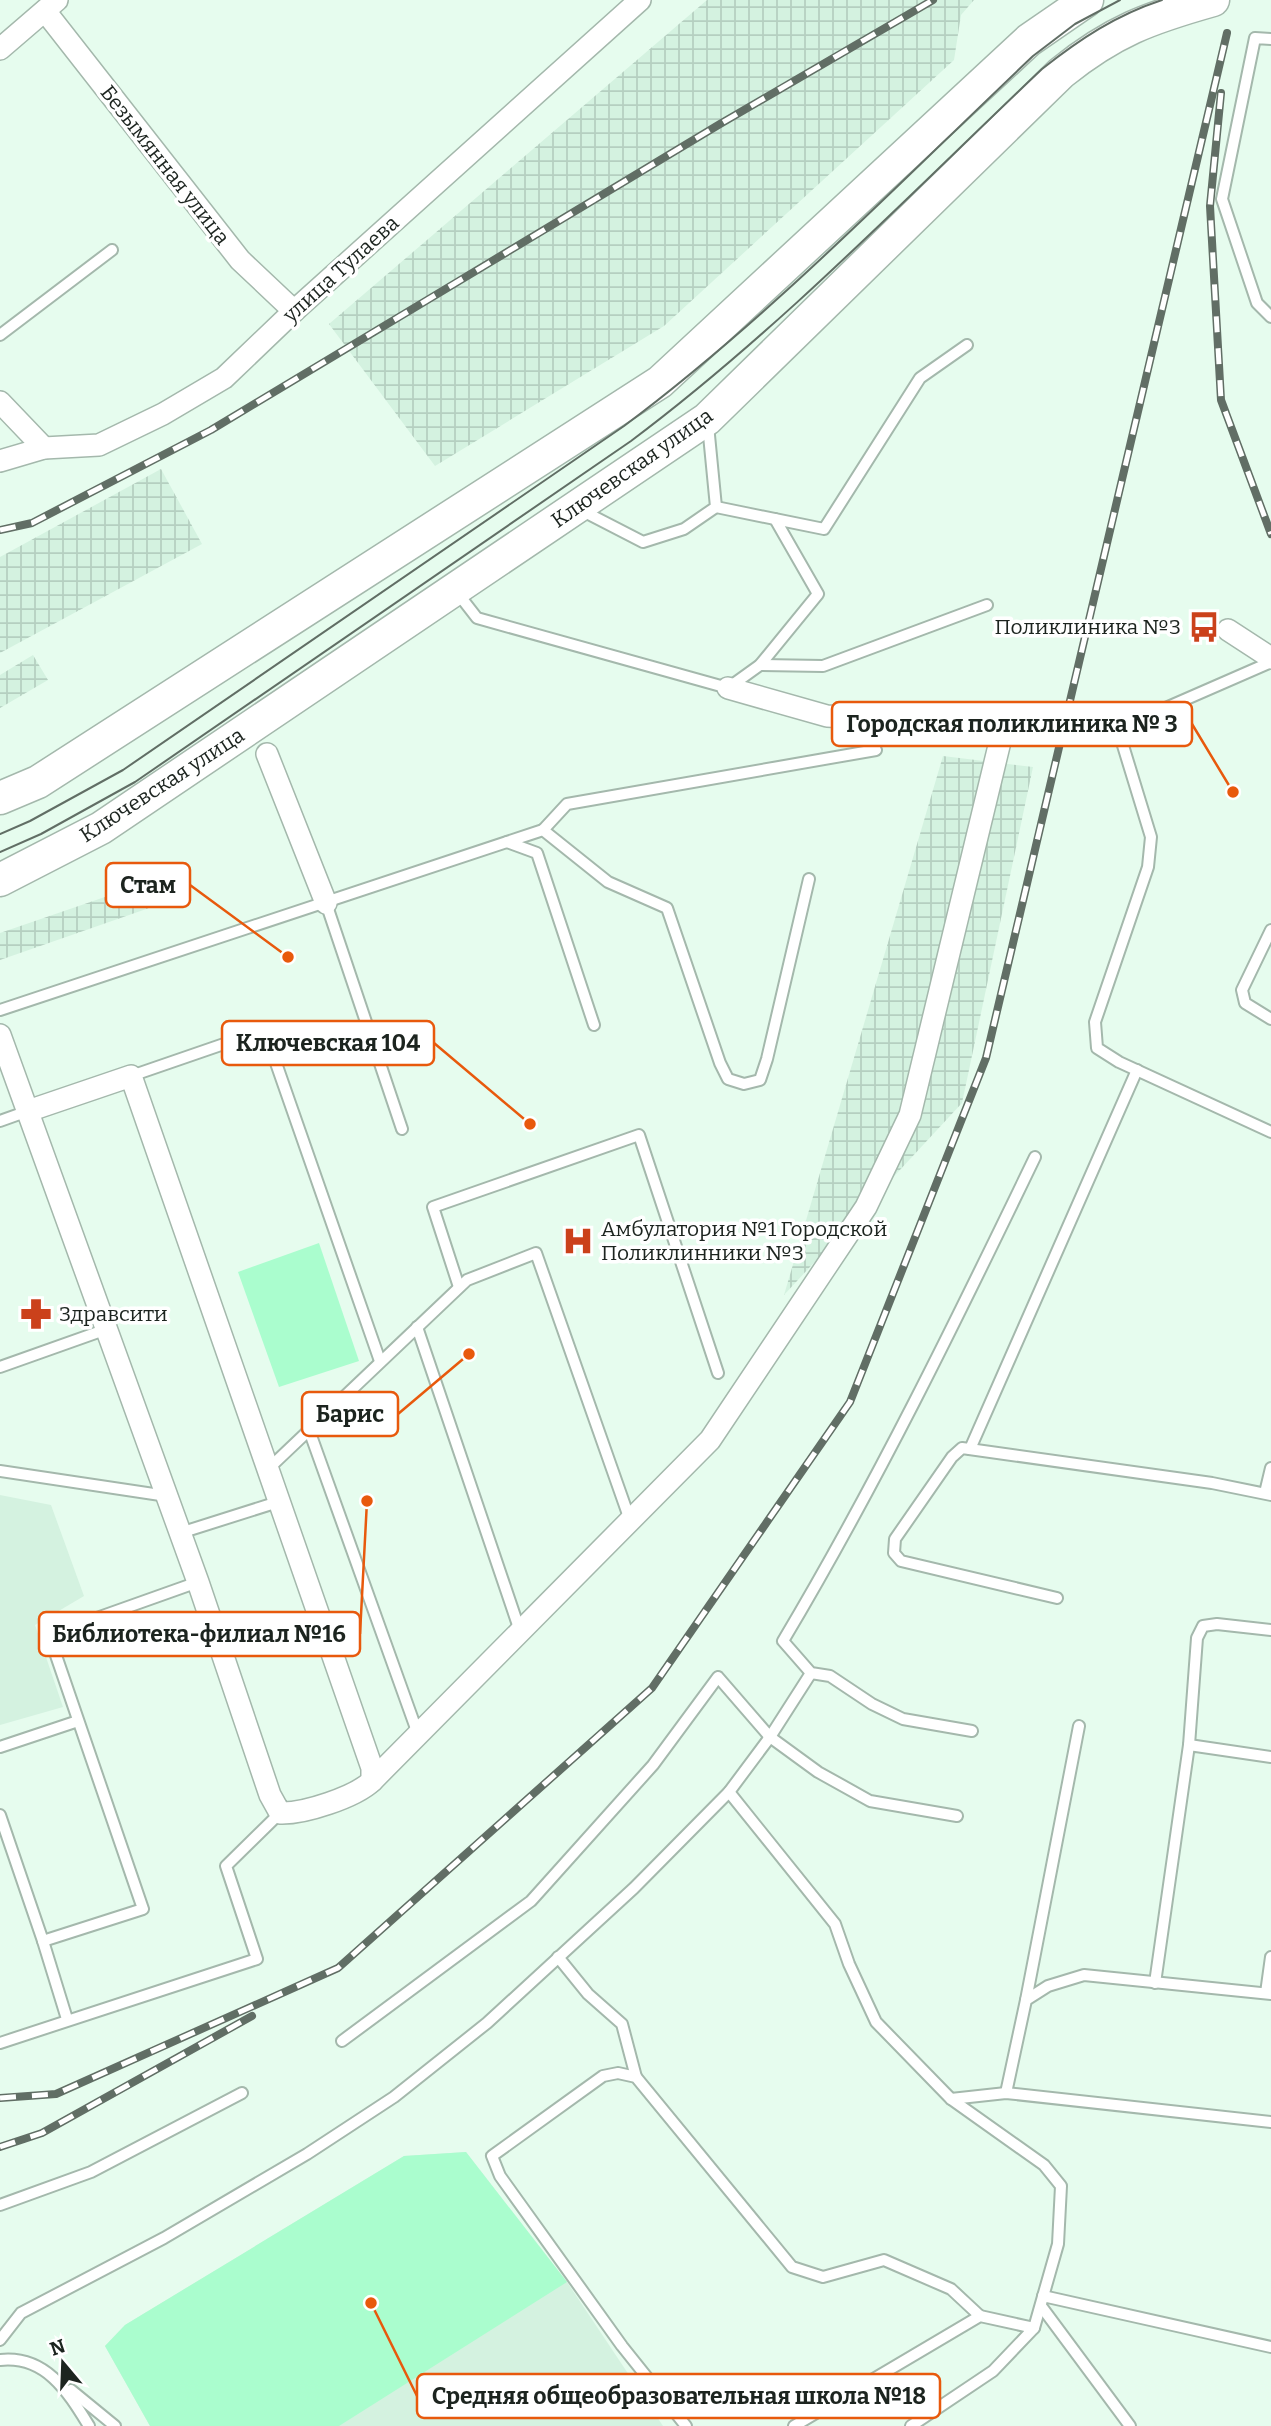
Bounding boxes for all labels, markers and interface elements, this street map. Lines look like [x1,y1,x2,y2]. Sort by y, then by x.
street label: Безымянная улица [95,80,236,250]
street label: улица Тулаева [277,210,405,329]
street label: Ключевская улица [546,402,718,533]
bus stop icon: Поликлиника №3 [1187,610,1221,644]
place label: Поликлиника №3 [994,614,1181,640]
callout: Городская поликлиника № 3 [832,702,1192,746]
text: Городская поликлиника № 3 [846,710,1178,738]
street label: Ключевская улица [75,722,250,848]
callout: Стам [106,863,190,907]
text: Стам [120,871,176,899]
callout: Ключевская 104 [222,1021,434,1065]
text: Ключевская 104 [236,1029,420,1057]
place label: Амбулатория №1 Городской Поликлинники №3 [601,1216,887,1266]
hospital icon: Амбулатория №1 Городской Поликлинники №3 [561,1224,595,1258]
pharmacy icon: Здравсити [19,1297,53,1331]
place label: Здравсити [59,1301,168,1327]
callout: Барис [302,1392,398,1436]
text: Барис [316,1400,384,1428]
callout: Библиотека-филиал №16 [39,1612,360,1656]
text: Библиотека-филиал №16 [52,1620,346,1648]
north arrow [28,2328,98,2398]
text: N [47,2334,69,2361]
callout: Средняя общеобразовательная школа №18 [417,2374,940,2418]
text: Средняя общеобразовательная школа №18 [432,2382,926,2410]

